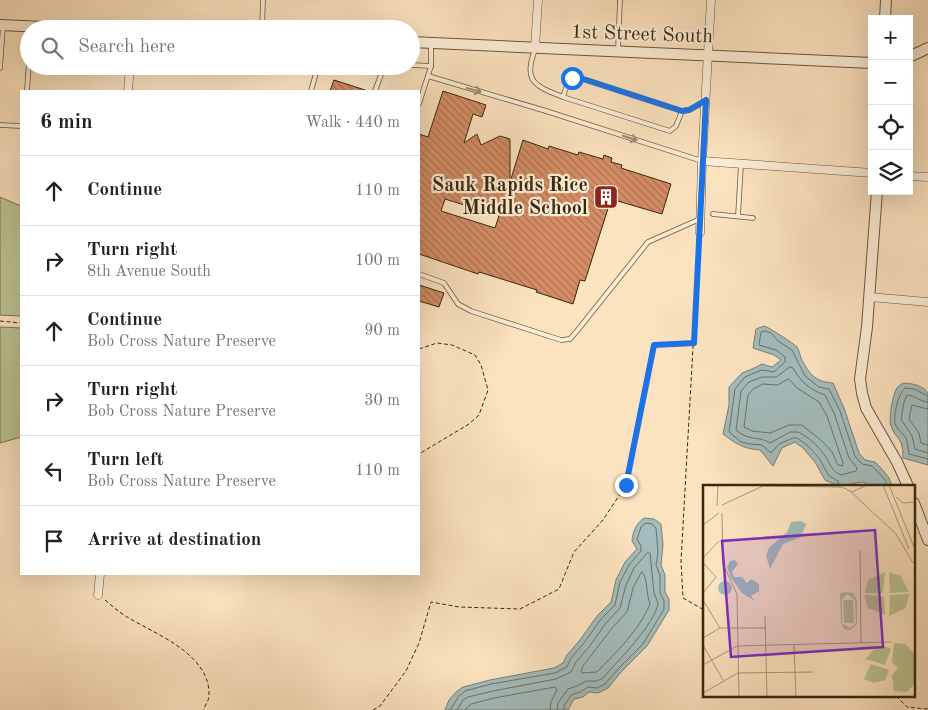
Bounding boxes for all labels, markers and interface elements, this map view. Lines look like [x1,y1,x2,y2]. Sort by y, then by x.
map controls [868,15,913,195]
button: + [868,15,913,60]
search box [20,20,420,75]
street label: 1st Street South [571,23,714,47]
icon: search [38,34,66,62]
text: Search here [78,38,175,57]
button: − [868,60,913,105]
route start [561,67,584,90]
one-way arrow [466,86,482,95]
button: locate [868,105,913,150]
text: 6 min [40,112,93,133]
text: Walk · 440 m [305,115,400,131]
one-way arrow [621,134,637,143]
button: layers [868,150,913,195]
place label: Sauk Rapids Rice Middle School [432,176,588,219]
icon: ahead [40,177,68,205]
text: Continue [87,181,162,200]
text: 110 m [355,183,400,199]
building icon: Sauk Rapids Rice Middle School [593,184,619,210]
text: Turn right [87,241,177,260]
icon: right [40,247,68,275]
text: 100 m [355,253,400,269]
text: 8th Avenue South [87,264,211,280]
text: Continue [87,311,162,330]
icon: ahead [40,317,68,345]
text: 90 m [364,323,400,339]
text: Bob Cross Nature Preserve [87,334,276,350]
text: Turn right [87,381,177,400]
icon: right [40,387,68,415]
text: 30 m [364,393,400,409]
text: Bob Cross Nature Preserve [87,404,276,420]
text: Turn left [87,451,164,470]
icon: left [40,457,68,485]
text: 110 m [355,463,400,479]
text: Bob Cross Nature Preserve [87,474,276,490]
route end [615,474,638,497]
inset map [703,485,916,698]
icon: arrive [40,527,68,555]
text: Arrive at destination [87,531,261,550]

